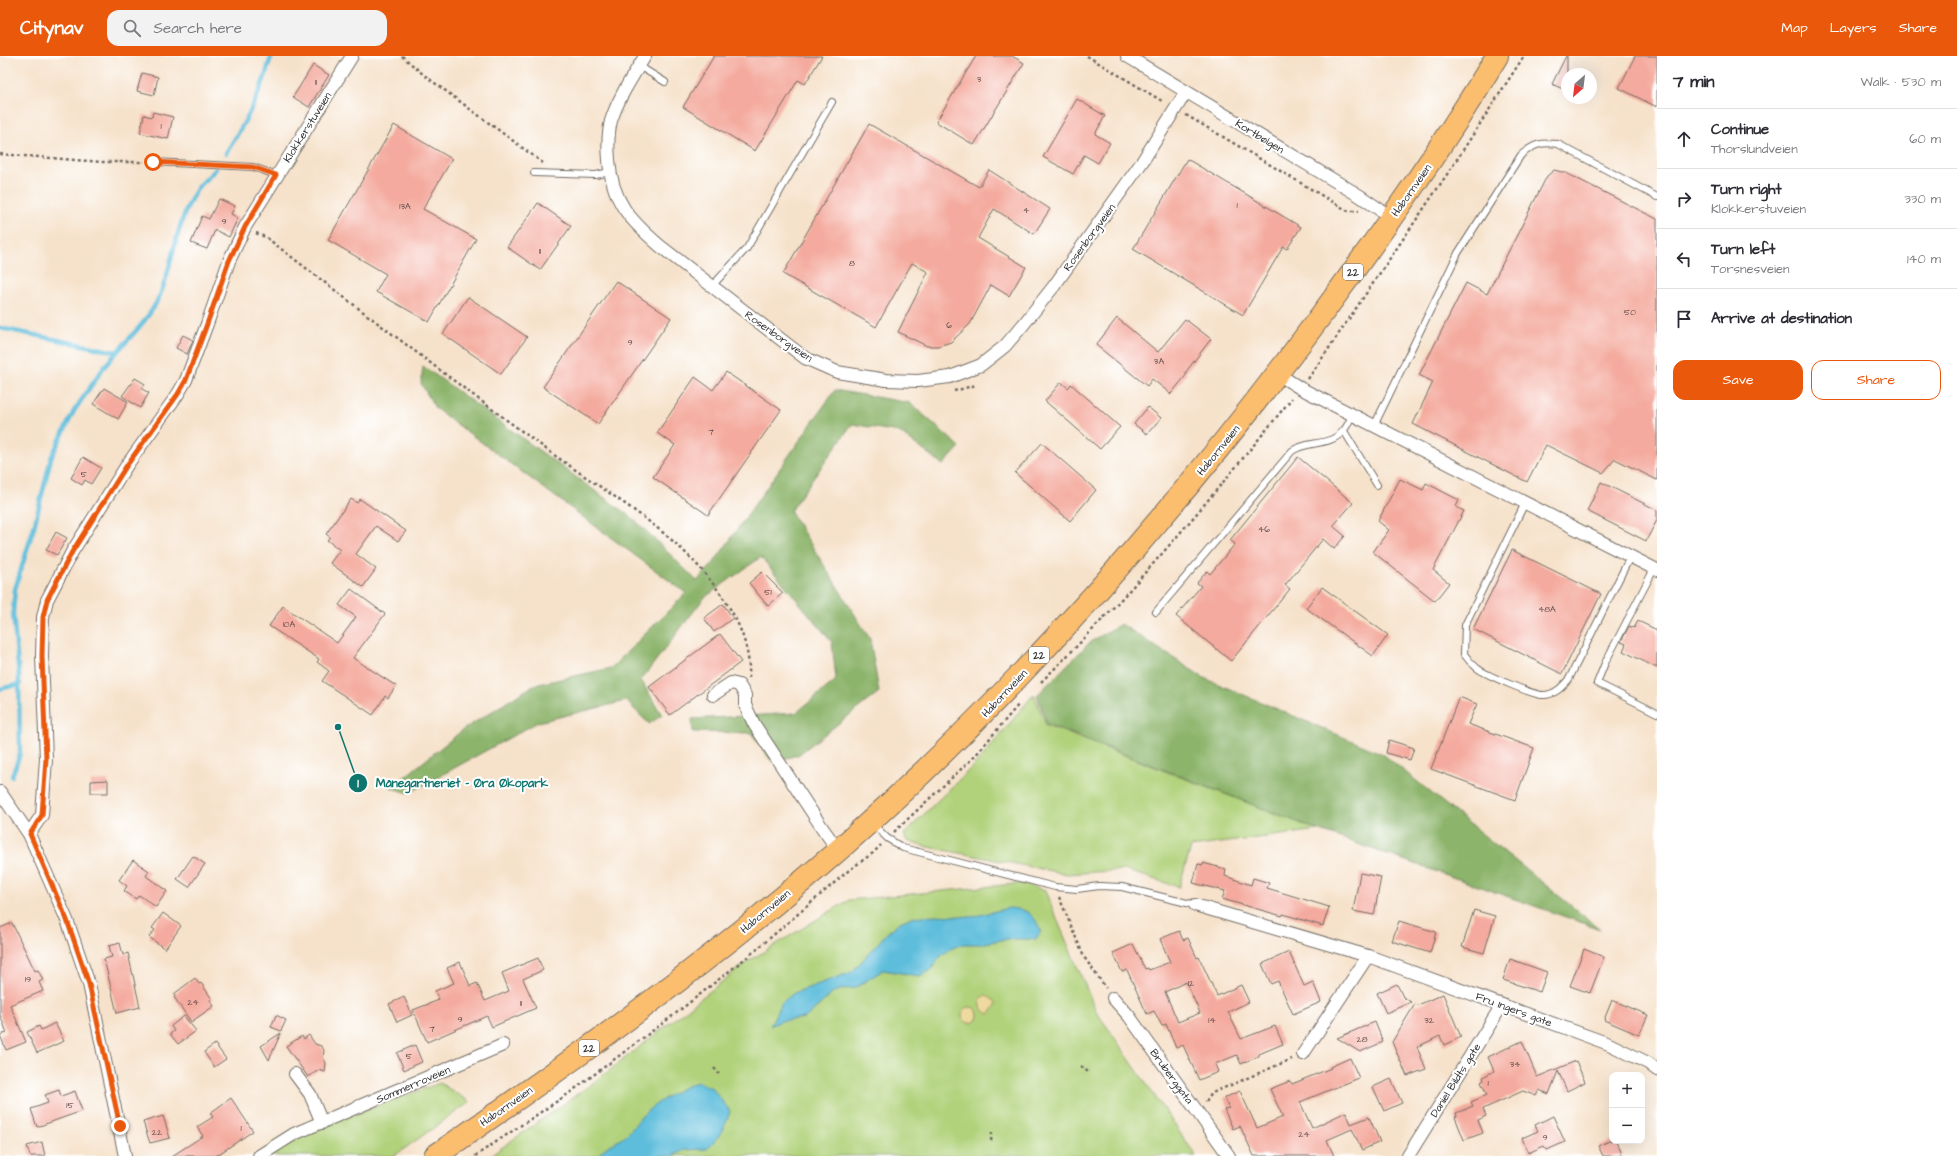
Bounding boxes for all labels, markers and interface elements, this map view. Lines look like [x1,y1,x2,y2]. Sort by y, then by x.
search box [107,10,387,46]
text: Citynav [20,15,83,42]
icon: search [121,17,143,39]
text: Search here [153,18,242,39]
text: Map [1781,18,1808,38]
text: Layers [1830,18,1877,38]
text: Share [1899,18,1937,38]
north arrow [1561,68,1597,104]
text: 7 min [1673,70,1715,94]
house number: 3 [977,73,982,86]
text: Walk · 530 m [1861,73,1941,91]
house number: 11 [315,76,317,89]
street label: Klokkerstuveien [280,89,335,165]
street label: Kortbølgen [1232,116,1287,158]
text: Continue [1711,119,1769,140]
house number: 1 [160,120,162,133]
icon: ahead [1673,128,1695,150]
text: 60 m [1909,130,1941,148]
text: Thorslundveien [1711,140,1798,158]
route start [144,153,162,171]
street label: Habornveien [1388,161,1435,220]
text: Turn right [1711,179,1782,200]
icon: right [1673,188,1695,210]
text: 330 m [1904,190,1941,208]
house number: 1 [1236,199,1238,212]
house number: 13A [399,200,411,213]
street label: Rosenborgveien [1060,200,1120,275]
text: Klokkerstuveien [1711,200,1806,218]
house number: 4 [1023,204,1029,217]
house number: 9 [221,215,227,228]
text: Turn left [1711,239,1775,260]
house number: 11 [539,245,541,258]
icon: left [1673,248,1695,270]
text: 140 m [1907,250,1941,268]
house number: 8 [849,257,855,270]
text: Torsnesveien [1711,260,1789,278]
road number: 22 [1343,264,1363,280]
house number: 50 [1624,306,1636,319]
street label: Rosenborgveien [741,307,816,367]
icon: arrive [1673,308,1695,330]
text: Arrive at destination [1711,308,1852,329]
house number: 6 [946,319,952,332]
house number: 9 [627,336,633,349]
house number: 3A [1154,355,1164,368]
button: Save [1673,360,1803,400]
button: Share [1811,360,1941,400]
street label: Habornveien [1193,422,1244,479]
house number: 7 [708,426,714,439]
house number: 5 [81,468,88,481]
house number: 46 [1258,523,1270,536]
house number: 51 [764,586,772,599]
house number: 48A [1538,603,1556,616]
house number: 10A [283,618,296,631]
road number: 22 [1029,647,1049,663]
street label: Habornveien [978,666,1031,721]
callout: Månegartneriet - Øra Økopark [348,771,556,795]
text: 1 [357,775,359,792]
text: Månegartneriet - Øra Økopark [376,775,549,794]
street label: Habornveien [737,886,794,937]
house number: 19 [25,973,31,986]
house number: 12 [1188,977,1195,990]
street label: Fru Ingers gate [1473,989,1554,1031]
house number: 24 [187,996,199,1009]
house number: 11 [520,997,522,1010]
house number: 9 [457,1013,463,1026]
house number: 14 [1208,1014,1216,1027]
house number: 32 [1424,1014,1435,1027]
house number: 7 [429,1023,435,1036]
house number: 28 [1357,1033,1368,1046]
road number: 22 [579,1040,599,1056]
street label: Daniel Bildts gate [1427,1040,1485,1121]
street label: Bruberggata [1146,1046,1197,1108]
house number: 5 [406,1050,413,1063]
house number: 34 [1510,1058,1520,1071]
street label: Sommerroveien [374,1062,453,1107]
map controls [1609,1072,1645,1144]
button: + [1609,1072,1645,1108]
house number: 1 [1487,1077,1489,1090]
street label: Habornveien [477,1082,536,1130]
house number: 15 [66,1099,74,1112]
button: − [1609,1108,1645,1144]
route end [111,1117,129,1135]
house number: 1 [240,1122,242,1135]
house number: 22 [152,1126,163,1139]
house number: 24 [1298,1128,1310,1141]
house number: 9 [1542,1131,1548,1144]

